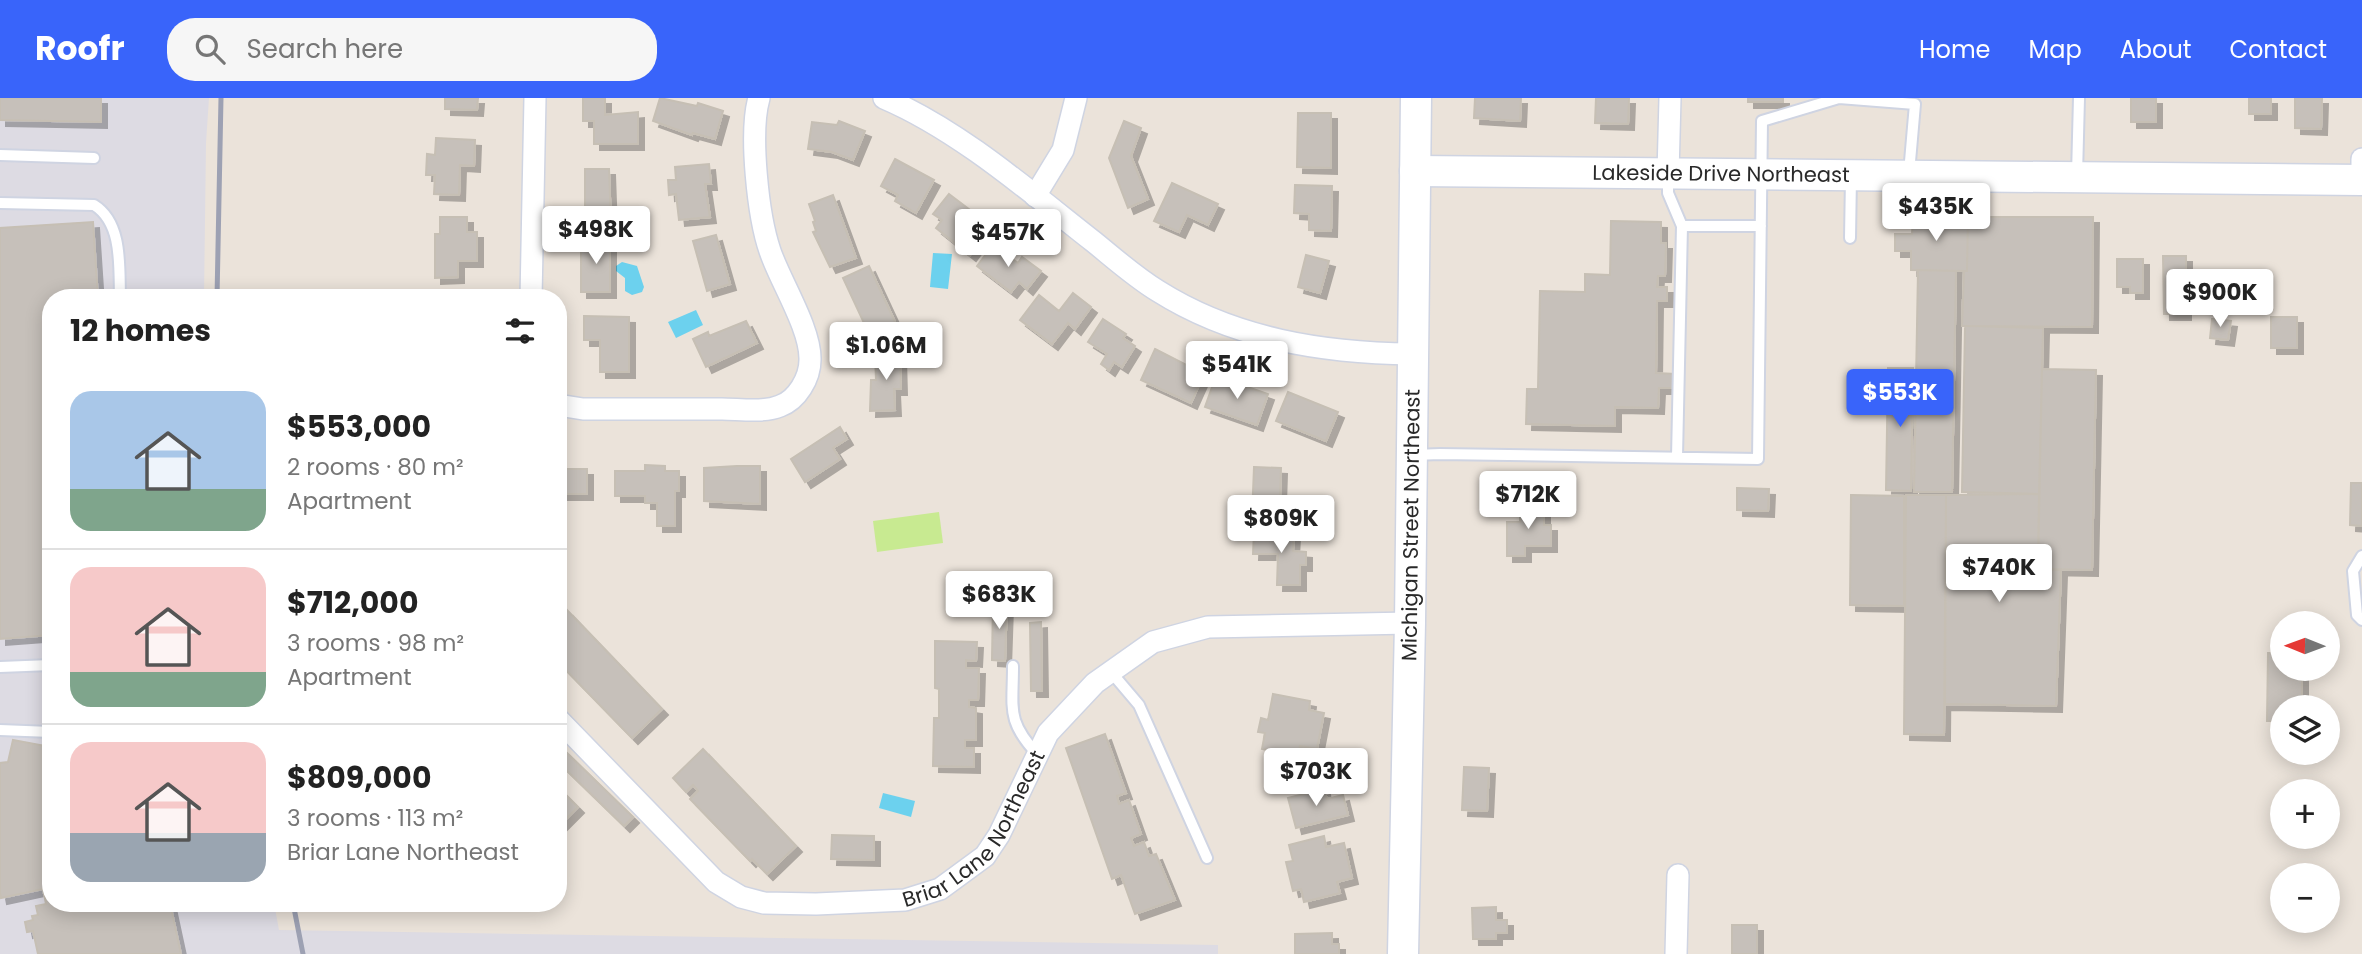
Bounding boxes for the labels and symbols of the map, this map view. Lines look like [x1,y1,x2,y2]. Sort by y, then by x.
street label: Lakeside Drive Northeast [1592,158,1850,189]
pin: $435K [1887,184,1985,243]
pin: $498K [547,206,645,266]
pin: $457K [959,209,1057,269]
pin: $900K [2171,270,2269,329]
pin: $1.06M [829,322,943,382]
pin: $541K [1188,342,1286,401]
pin: $553K [1851,370,1949,429]
street label: Michigan Street Northeast [1394,389,1427,662]
pin: $712K [1479,472,1577,531]
pin: $809K [1232,496,1330,555]
pin: $740K [1950,545,2048,604]
pin: $683K [950,572,1048,631]
north arrow [2270,611,2340,681]
street label: Briar Lane Northeast [899,745,1052,914]
pin: $703K [1267,748,1365,808]

